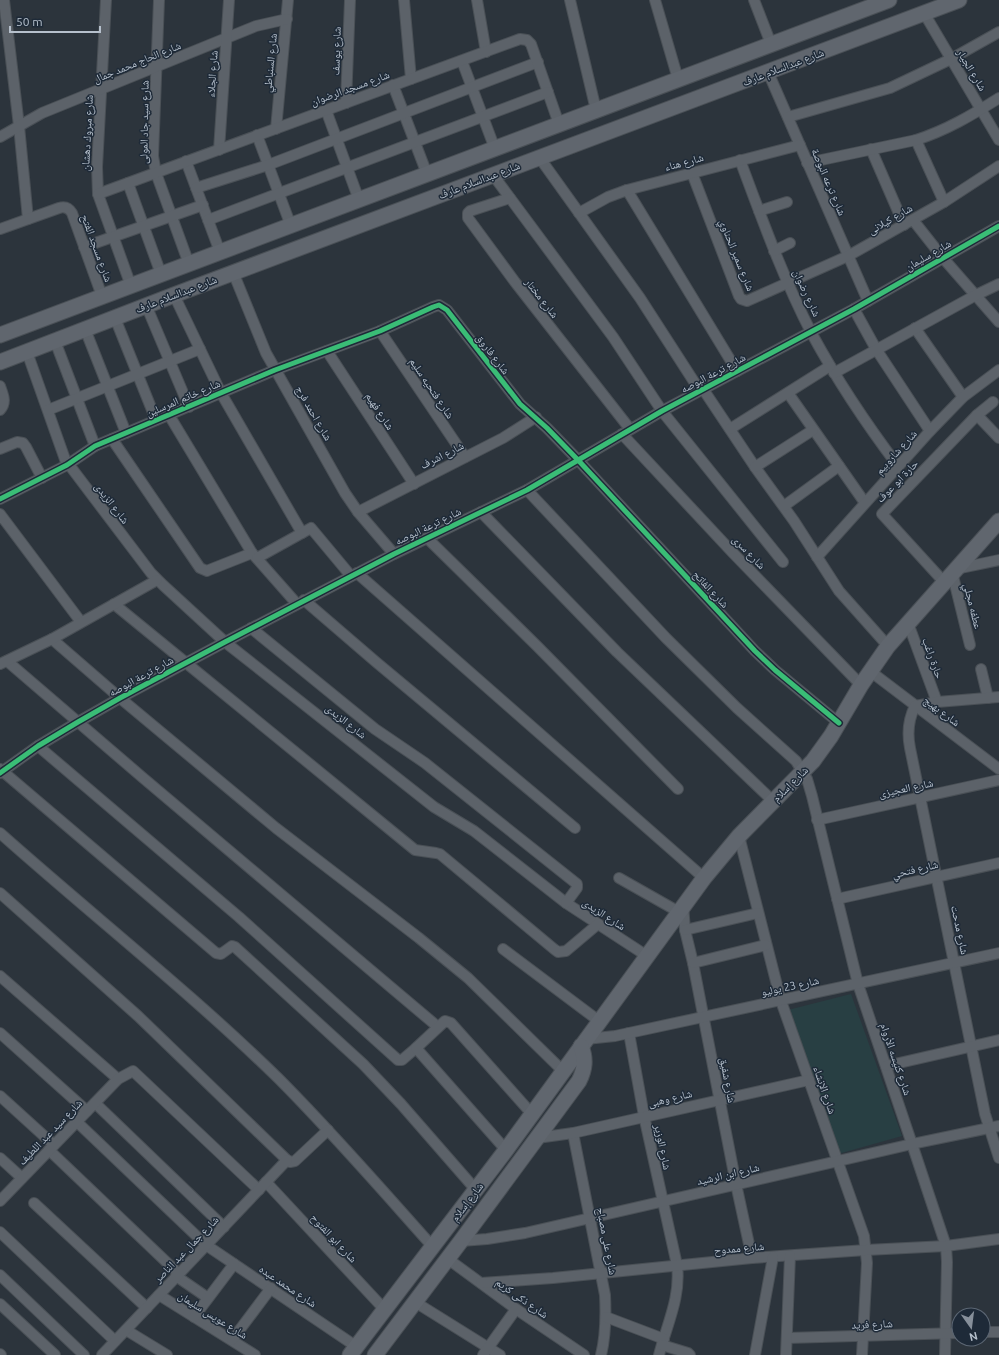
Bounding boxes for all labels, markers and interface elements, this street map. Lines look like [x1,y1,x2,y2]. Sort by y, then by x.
scale bar [10,8,100,34]
text: 50 m [16,15,43,28]
street label: شارع يوسف [329,27,344,76]
street label: شارع السنباطي [261,33,282,94]
street label: شارع الحاج محمد جمال [91,39,183,86]
street label: شارع عبدالسلام عارف [741,46,826,89]
street label: شارع الجيار [953,46,989,94]
street label: شارع الجلاء [204,50,221,98]
street label: شارع مسجد الرضوان [309,68,391,109]
street label: شارع سيد جاد المولى [137,80,152,164]
street label: شارع مبروك دهشان [79,94,96,172]
street label: شارع ترعه البوصة [809,147,849,218]
street label: شارع هناء [663,151,705,174]
street label: شارع عبدالسلام عارف [437,159,522,202]
street label: شارع كيلانى [866,201,915,237]
street label: شارع مسجد الفتح [78,212,115,284]
street label: شارع سمير الحناوي [715,217,757,294]
street label: شارع سليمان [903,237,954,274]
street label: شارع رضوان [790,268,823,319]
street label: شارع عبدالسلام عارف [134,273,219,316]
street label: شارع مختار [521,275,561,321]
street label: شارع فاروق [473,331,512,377]
street label: شارع ترعة البوصه [679,351,748,396]
street label: شارع فتحيه سليم [406,355,457,422]
street label: شارع خاتم المرسلين [144,377,223,421]
street label: شارع احمد فرج [293,383,335,443]
street label: شارع فهيم [362,390,396,433]
street label: شارع شاروبيم [873,427,921,478]
street label: شارع اشرف [418,439,466,472]
street label: حارة ابو عوف [874,457,920,505]
street label: شارع الزيدى [92,480,132,526]
street label: شارع ترعة البوصه [393,505,463,548]
street label: شارع سرى [729,533,768,572]
street label: شارع الفاتح [690,568,731,611]
street label: عطفه مجلي [959,582,985,631]
street label: حارة راغب [920,636,946,680]
street label: شارع ترعة البوصه [107,653,176,699]
street label: شارع بهيج [921,694,962,729]
street label: شارع الزيدى [323,701,369,741]
street label: شارع إسلام [770,764,811,805]
street label: شارع العجيزى [878,776,935,801]
street label: شارع فتحي [891,858,940,883]
street label: شارع الزيدى [580,896,628,933]
street label: شارع مدحت [948,904,971,956]
street label: شارع 23 يوليو [760,974,820,999]
street label: شارع كنيسه الأروام [877,1021,914,1097]
street label: شارع شفيق [717,1056,738,1104]
street label: شارع الإنشاء [810,1065,839,1116]
street label: شارع وهبى [647,1087,693,1110]
street label: شارع سيد عبد اللطيف [16,1097,85,1168]
street label: شارع الوزير [651,1122,674,1171]
street label: شارع ابن الرشيد [696,1161,761,1188]
street label: شارع إسلام [449,1180,487,1225]
street label: شارع على مصباح [594,1206,619,1276]
street label: شارع ابو الفتوح [308,1211,360,1265]
street label: شارع جمال عبد الناصر [151,1213,221,1286]
street label: شارع ممدوح [713,1240,765,1257]
street label: شارع محمد عبده [257,1262,319,1310]
street label: شارع ذكى كريم [492,1276,551,1322]
street label: شارع عويس سليمان [176,1289,250,1342]
north arrow [951,1307,991,1347]
street label: شارع فريد [851,1317,893,1332]
text: N [968,1330,979,1344]

